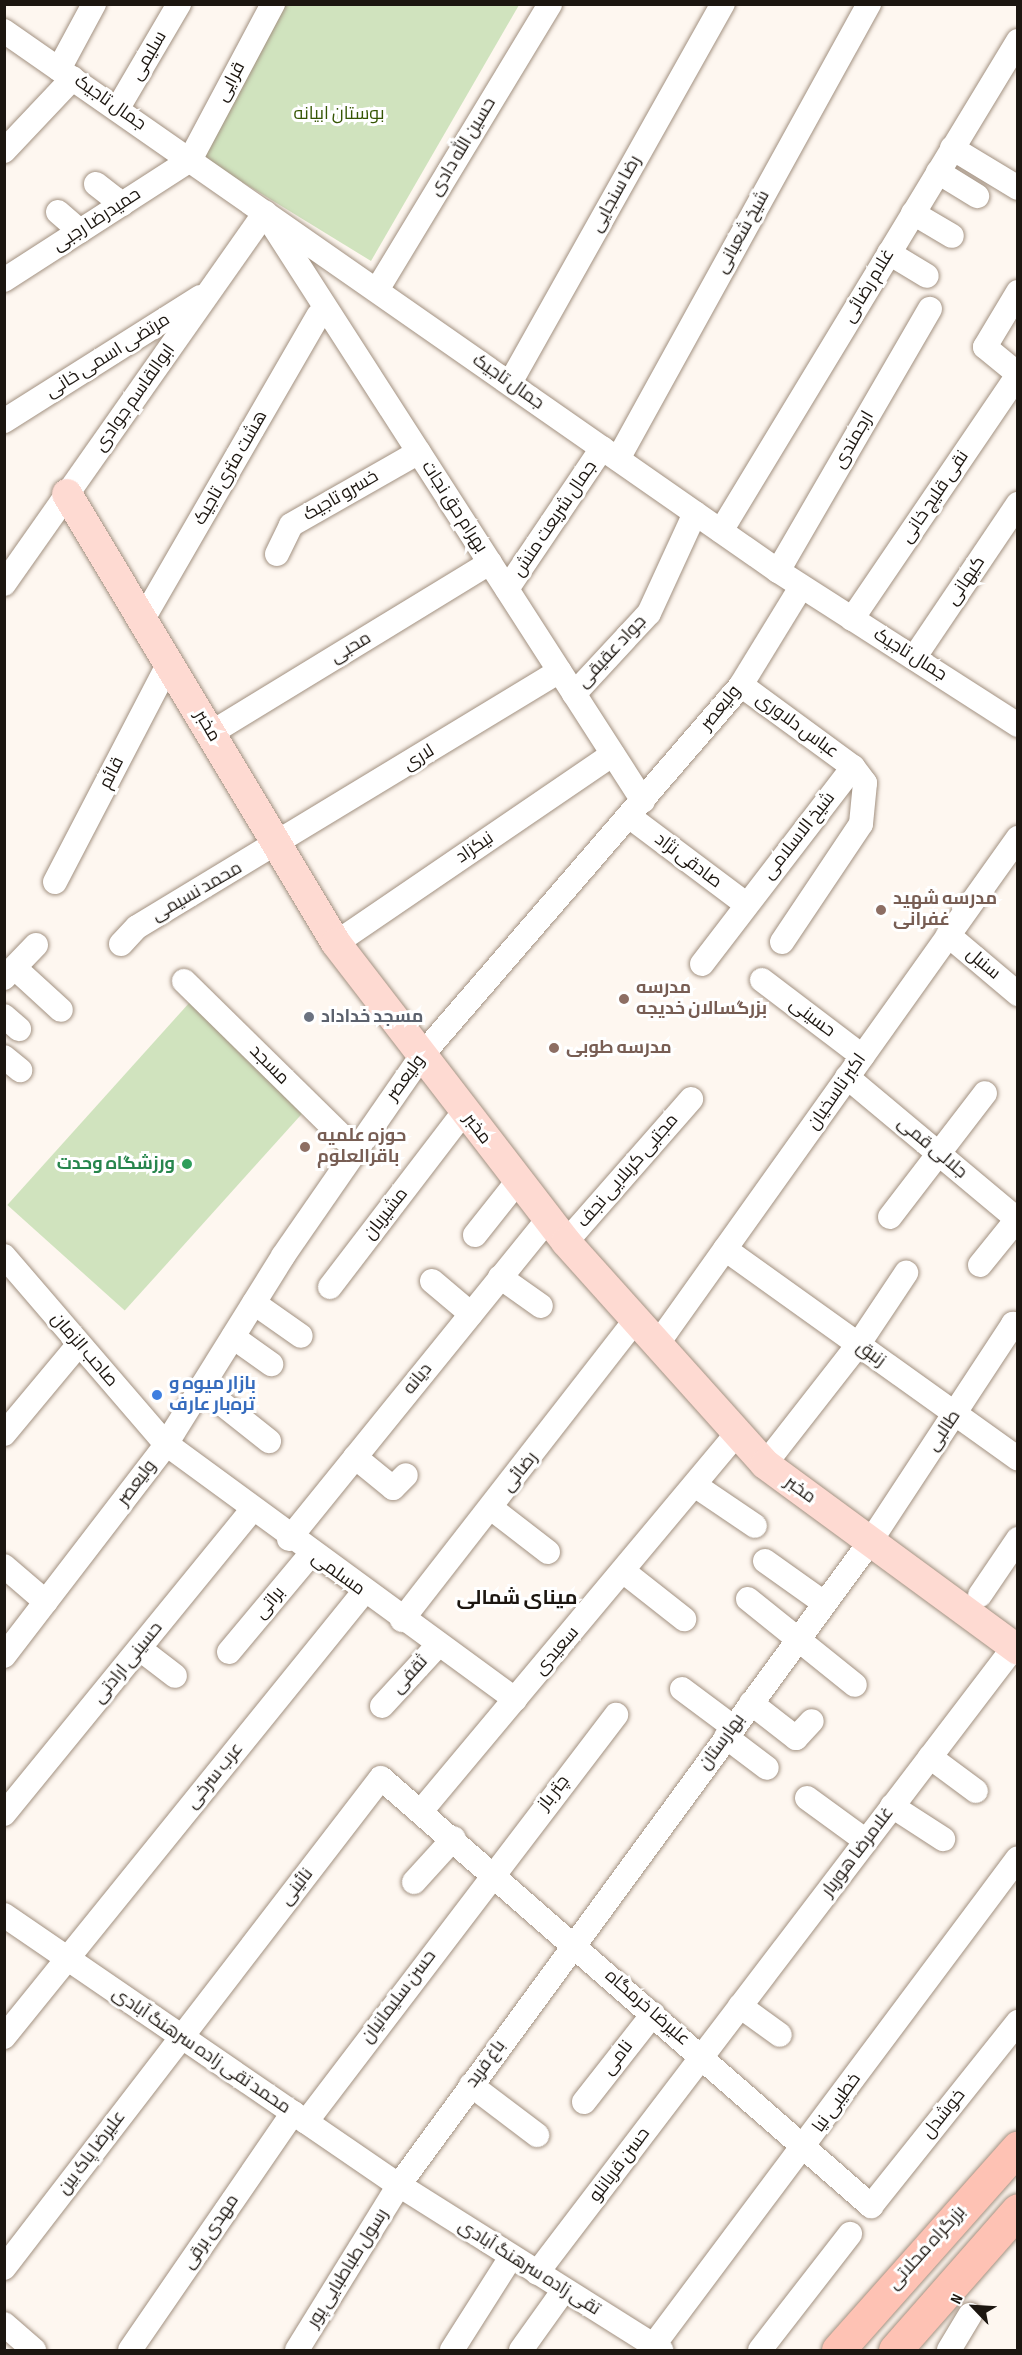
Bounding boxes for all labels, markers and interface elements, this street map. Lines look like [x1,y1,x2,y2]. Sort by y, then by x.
street label: سلیمی [126,27,172,85]
street label: قرایی [212,58,250,106]
street label: جمال تاجیک [70,71,150,135]
street label: حسین الله دادی [425,94,501,200]
park label: بوستان ابیانه [293,103,385,125]
street label: رضا سنجایی [586,152,646,236]
street label: حمیدرضا رجبی [49,184,145,256]
street label: شیخ شعبانی [711,187,775,277]
street label: غلام رضائی [839,245,899,327]
street label: مرتضی اسمی خانی [42,309,174,403]
street label: ابوالقاسم جوادی [90,340,180,456]
street label: جمال تاجیک [468,350,548,414]
street label: هشت متری تاجیک [189,407,273,529]
street label: ارجمندی [829,407,879,473]
street label: نقی قلیچ خانی [896,447,974,547]
street label: بهرام حق نجات [416,457,492,557]
street label: جمال شریعت منش [508,457,602,581]
street label: خسرو تاجیک [300,466,382,526]
street label: کیهانی [942,552,990,610]
street label: جواد عقیقی [573,611,651,693]
street label: جمال تاجیک [869,624,951,686]
street label: محبی [327,628,375,668]
street label: ولیعصر [696,681,746,735]
street label: عباس دلاوری [751,689,843,763]
street label: مخبر [189,706,225,746]
street label: لاری [400,740,438,776]
street label: قائم [95,753,129,793]
street label: شیخ الاسلامی [758,788,840,884]
street label: نیکزاد [452,828,498,868]
street label: صادقی نژاد [650,829,726,893]
street label: محمد نسیمی [148,857,246,927]
place label: مدرسه شهید غفرانی [893,889,997,932]
marker: مدرسه شهید غفرانی [874,903,888,917]
street label: سنبل [961,943,1005,985]
place label: مدرسه بزرگسالان خدیجه [636,978,767,1020]
marker: مدرسه بزرگسالان خدیجه [617,992,631,1006]
street label: حسینی [785,994,839,1042]
place label: مسجد خداداد [321,1006,423,1028]
marker: مسجد خداداد [302,1010,316,1024]
place label: مدرسه طوبی [566,1037,672,1059]
street label: مسجد [245,1041,293,1089]
marker: مدرسه طوبی [547,1041,561,1055]
street label: اکبر ناسخیان [803,1050,871,1134]
street label: ولیعصر [382,1051,430,1105]
street label: مخبر [458,1109,496,1149]
street label: مجتبی کربلایی نجف [573,1110,683,1232]
street label: جلالی قمی [893,1112,971,1184]
place label: حوزه علمیه باقرالعلوم [317,1126,406,1168]
marker: حوزه علمیه باقرالعلوم [298,1140,312,1154]
place label: ورزشگاه وحدت [57,1153,175,1175]
marker: ورزشگاه وحدت [180,1157,194,1171]
street label: مشیریان [359,1184,413,1244]
street label: صاحب الزمان [46,1308,122,1392]
street label: زنبق [852,1336,890,1372]
street label: دیانه [399,1359,437,1399]
place label: بازار میوه و تره‌بار عارف [169,1374,256,1416]
marker: بازار میوه و تره‌بار عارف [150,1388,164,1402]
street label: طالبی [923,1406,965,1456]
street label: رضائی [497,1447,543,1497]
street label: ولیعصر [113,1456,161,1510]
street label: مخبر [780,1472,820,1508]
street label: مسلمی [307,1547,369,1601]
street label: براتی [250,1582,290,1624]
district label: مینای شمالی [456,1586,578,1610]
street label: حسینی ارادتی [89,1618,167,1708]
street label: سعیدی [530,1622,584,1680]
street label: ثقفی [387,1652,433,1698]
street label: بهارستان [694,1710,750,1774]
street label: عرب سرخی [182,1738,248,1814]
street label: چتر باز [534,1771,574,1815]
street label: غلامرضا هوریار [817,1803,899,1901]
street label: نائینی [276,1864,318,1910]
street label: حسن سلیمانیان [357,1946,441,2048]
street label: علیرضا خرمگاه [600,1965,694,2051]
street label: محمد تقی زاده سرهنگ آبادی [108,1983,294,2119]
street label: باغ فرید [461,2036,511,2092]
street label: نامی [598,2037,638,2079]
street label: خطیبی نیا [808,2069,866,2137]
street label: خوشدل [918,2085,970,2143]
street label: علیرضا پاک بین [53,2107,131,2199]
street label: حسن قربانلو [585,2123,655,2207]
street label: مهدی برقی [178,2191,244,2273]
street label: بزرگراه محلاتی [884,2201,970,2295]
street label: رسول طباطبایی پور [303,2204,393,2332]
street label: تقی زاده سرهنگ آبادی [454,2215,604,2321]
north arrow [944,2277,1004,2337]
text: N [947,2291,968,2307]

